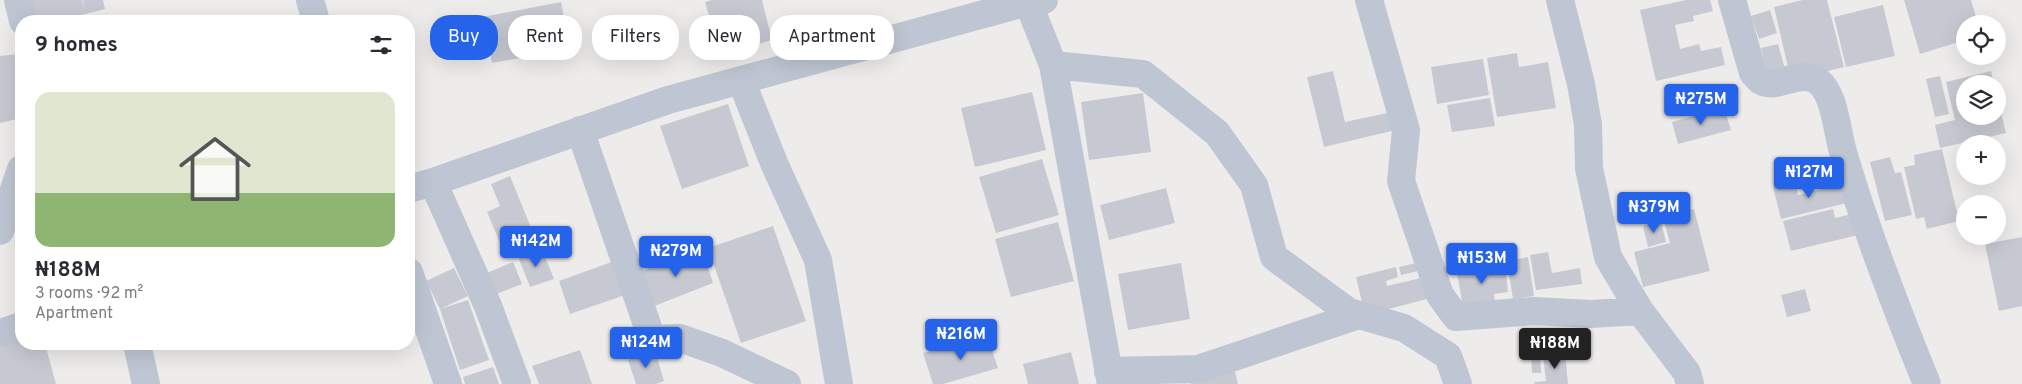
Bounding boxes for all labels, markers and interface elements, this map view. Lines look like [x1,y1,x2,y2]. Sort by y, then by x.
chip: Buy [430,15,498,60]
chip: Rent [508,15,582,60]
chip: Filters [592,15,679,60]
chip: New [689,15,760,60]
chip: Apartment [770,15,894,60]
map controls [1956,15,2006,245]
button: locate [1956,15,2006,65]
icon: filters [367,31,395,59]
text: 9 homes [35,32,118,59]
button: layers [1956,75,2006,125]
pin: ₦275M [1666,84,1736,126]
text: ₦275M [1675,90,1727,110]
icon: home [170,124,260,214]
button: + [1956,135,2006,185]
pin: ₦127M [1774,156,1844,199]
text: ₦127M [1785,163,1833,183]
pin: ₦379M [1619,192,1689,234]
button: − [1956,195,2006,245]
text: ₦379M [1628,198,1680,218]
pin: ₦142M [501,226,571,268]
text: ₦142M [511,232,561,252]
pin: ₦279M [641,236,711,278]
text: ₦279M [650,242,702,262]
pin: ₦153M [1447,242,1517,285]
text: ₦153M [1457,249,1507,269]
text: ₦188M [35,257,101,284]
text: 3 rooms · 92 m² [35,284,143,304]
text: Apartment [35,304,113,324]
pin: ₦216M [926,318,996,361]
text: ₦216M [936,325,986,345]
pin: ₦124M [611,326,681,369]
pin: ₦188M [1520,328,1590,370]
text: ₦124M [621,333,671,353]
text: ₦188M [1530,334,1580,354]

